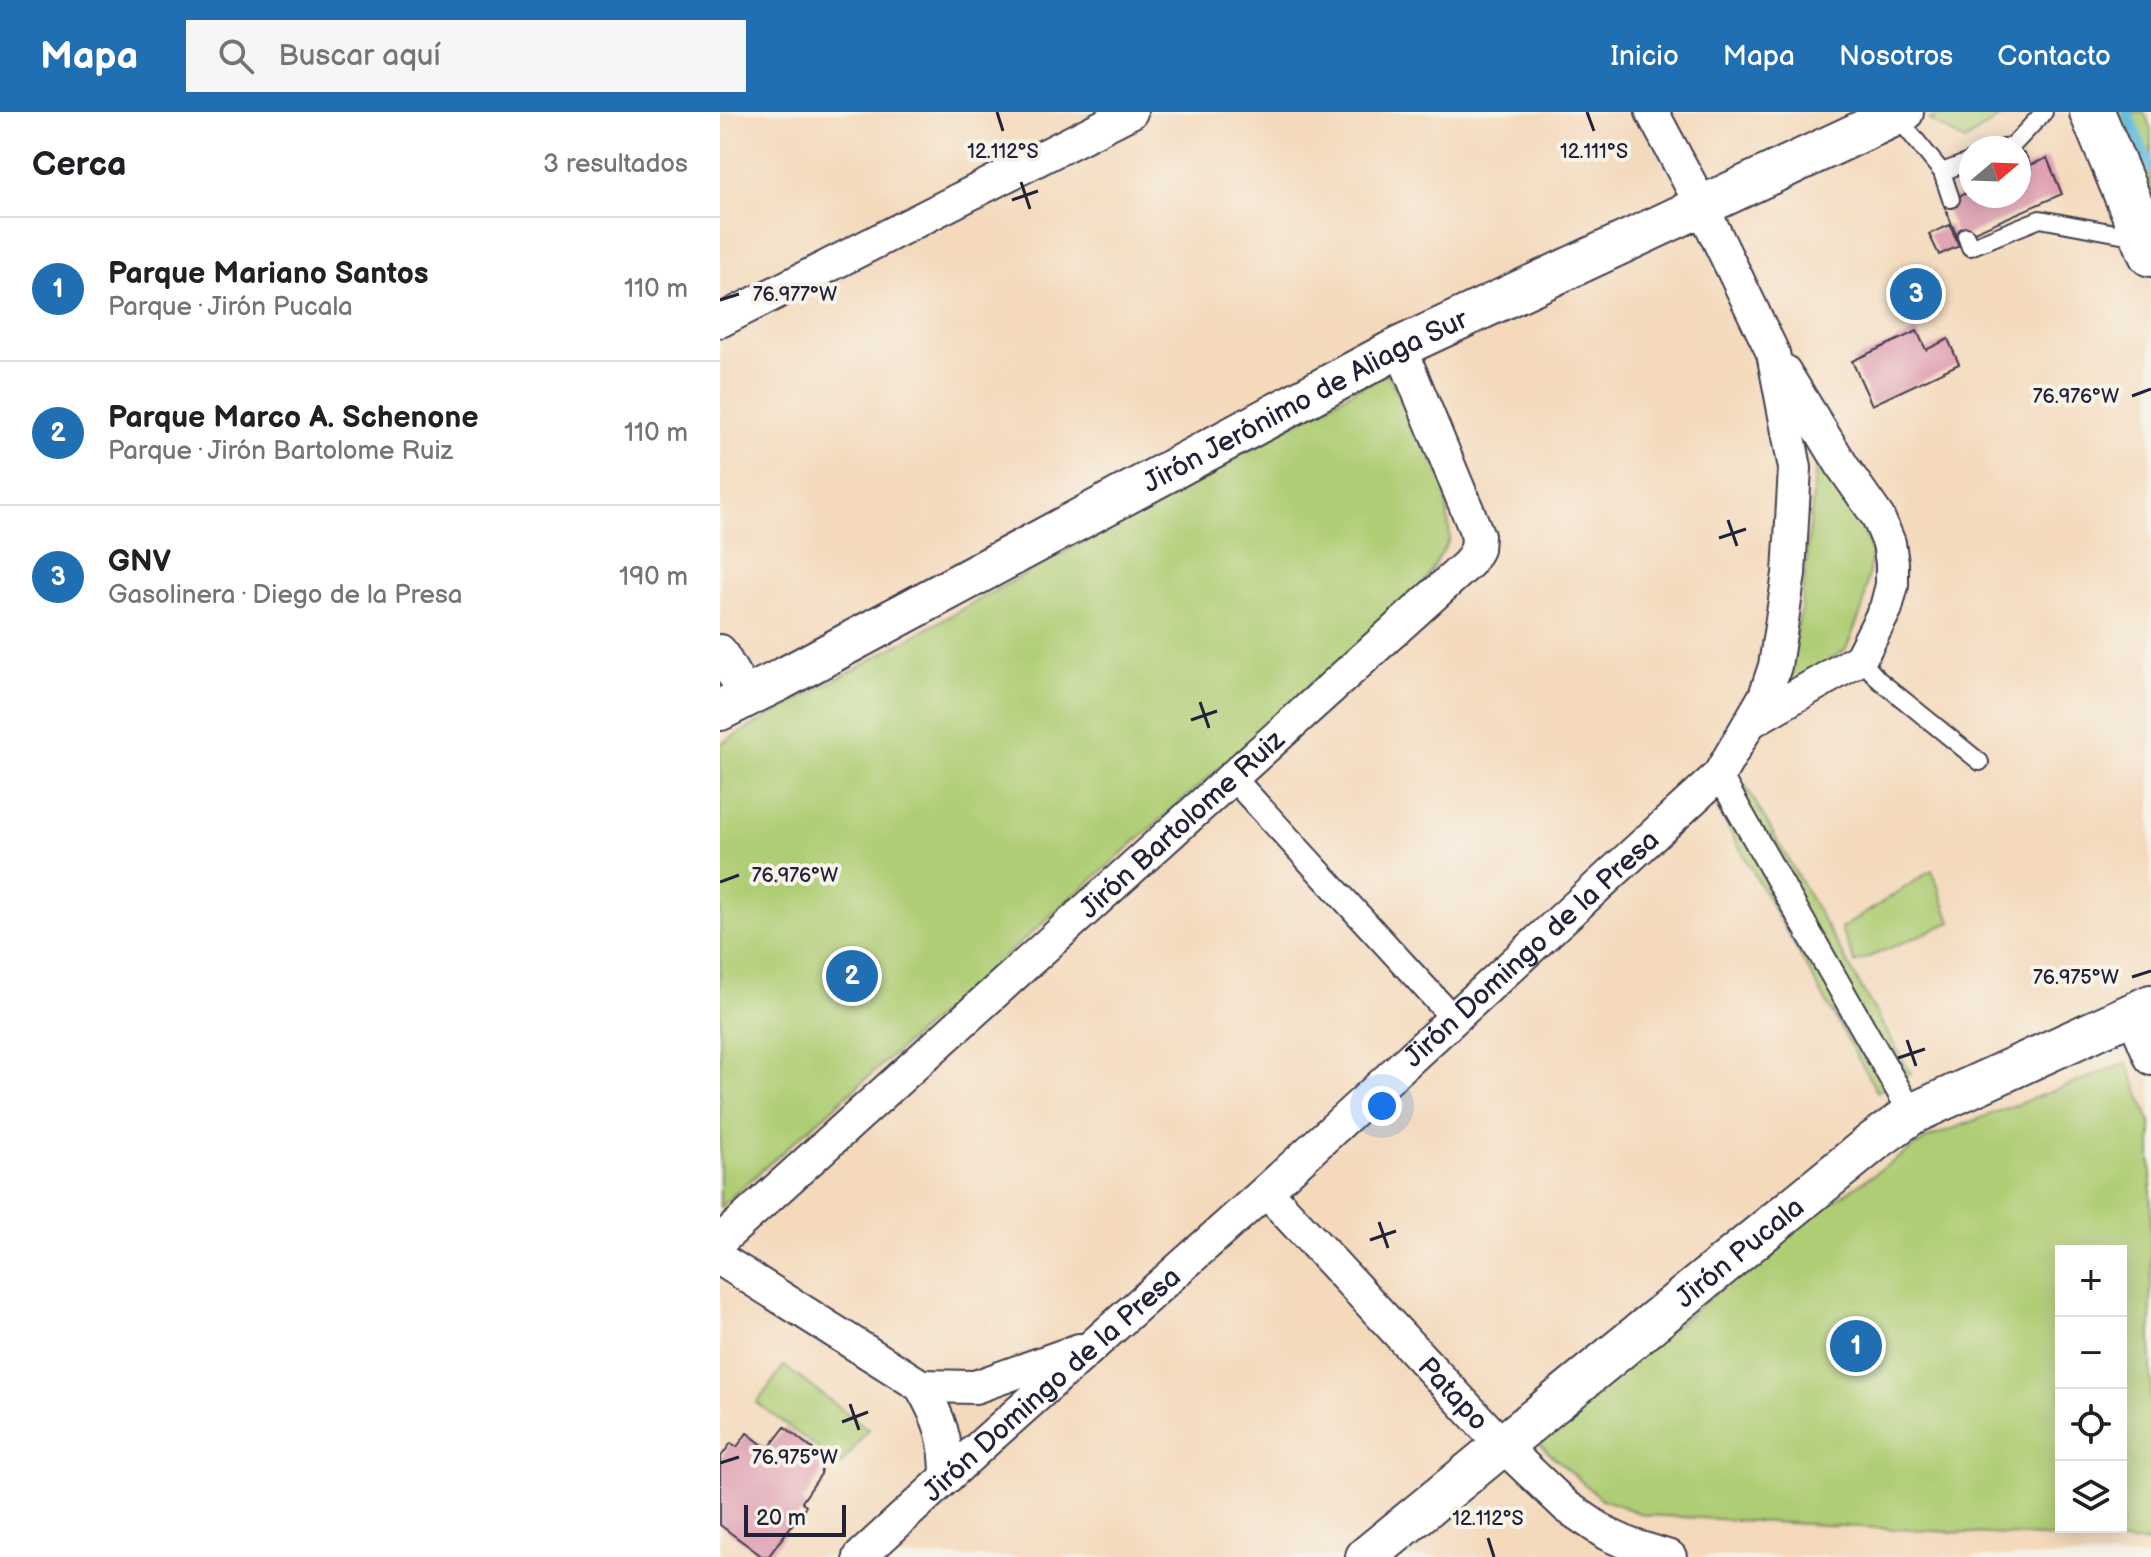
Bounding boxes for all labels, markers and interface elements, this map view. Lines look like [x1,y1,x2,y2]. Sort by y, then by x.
search box [186,20,746,92]
text: Mapa [40,34,138,79]
icon: search [214,34,258,78]
text: Buscar aquí [278,38,441,74]
text: Inicio [1610,40,1679,73]
text: Mapa [1723,40,1795,73]
text: Nosotros [1839,40,1953,73]
text: Contacto [1997,40,2111,73]
north arrow [1959,136,2031,208]
text: 12.112°S [967,140,1039,164]
text: 12.111°S [1560,140,1628,164]
text: Cerca [32,144,127,185]
text: 3 resultados [543,149,688,180]
text: Parque Mariano Santos [108,256,429,292]
pin: 3 [1890,264,1942,324]
text: 1 [53,274,63,305]
text: 110 m [624,274,688,305]
text: 76.977°W [753,283,837,307]
text: Parque · Jirón Pucala [108,292,353,323]
street label: Jirón Jerónimo de Aliaga Sur [1138,302,1474,500]
text: 76.976°W [2033,385,2119,409]
text: Parque Marco A. Schenone [108,400,478,436]
text: 2 [50,418,66,449]
text: 110 m [624,418,688,449]
text: Parque · Jirón Bartolome Ruiz [108,436,453,467]
text: GNV [108,544,171,580]
text: 3 [50,562,66,593]
text: 190 m [619,562,688,593]
text: Gasolinera · Diego de la Presa [108,580,463,611]
street label: Jirón Bartolome Ruiz [1073,723,1292,926]
street label: Jirón Domingo de la Presa [1397,824,1666,1074]
text: 76.976°W [752,864,838,888]
pin: 2 [826,946,878,1006]
text: 76.975°W [2033,966,2119,990]
your location [1362,1086,1402,1126]
street label: Jirón Pucala [1669,1191,1811,1315]
map controls [2055,1245,2127,1533]
button: + [2055,1245,2127,1317]
street label: Jirón Domingo de la Presa [916,1261,1188,1509]
pin: 1 [1830,1316,1882,1376]
button: − [2055,1317,2127,1389]
street label: Patapo [1411,1351,1495,1438]
button: locate [2055,1389,2127,1461]
text: 76.975°W [752,1446,838,1470]
button: layers [2055,1461,2127,1533]
scale bar [744,1501,846,1537]
text: 20 m [756,1505,806,1532]
text: 12.112°S [1452,1507,1524,1531]

